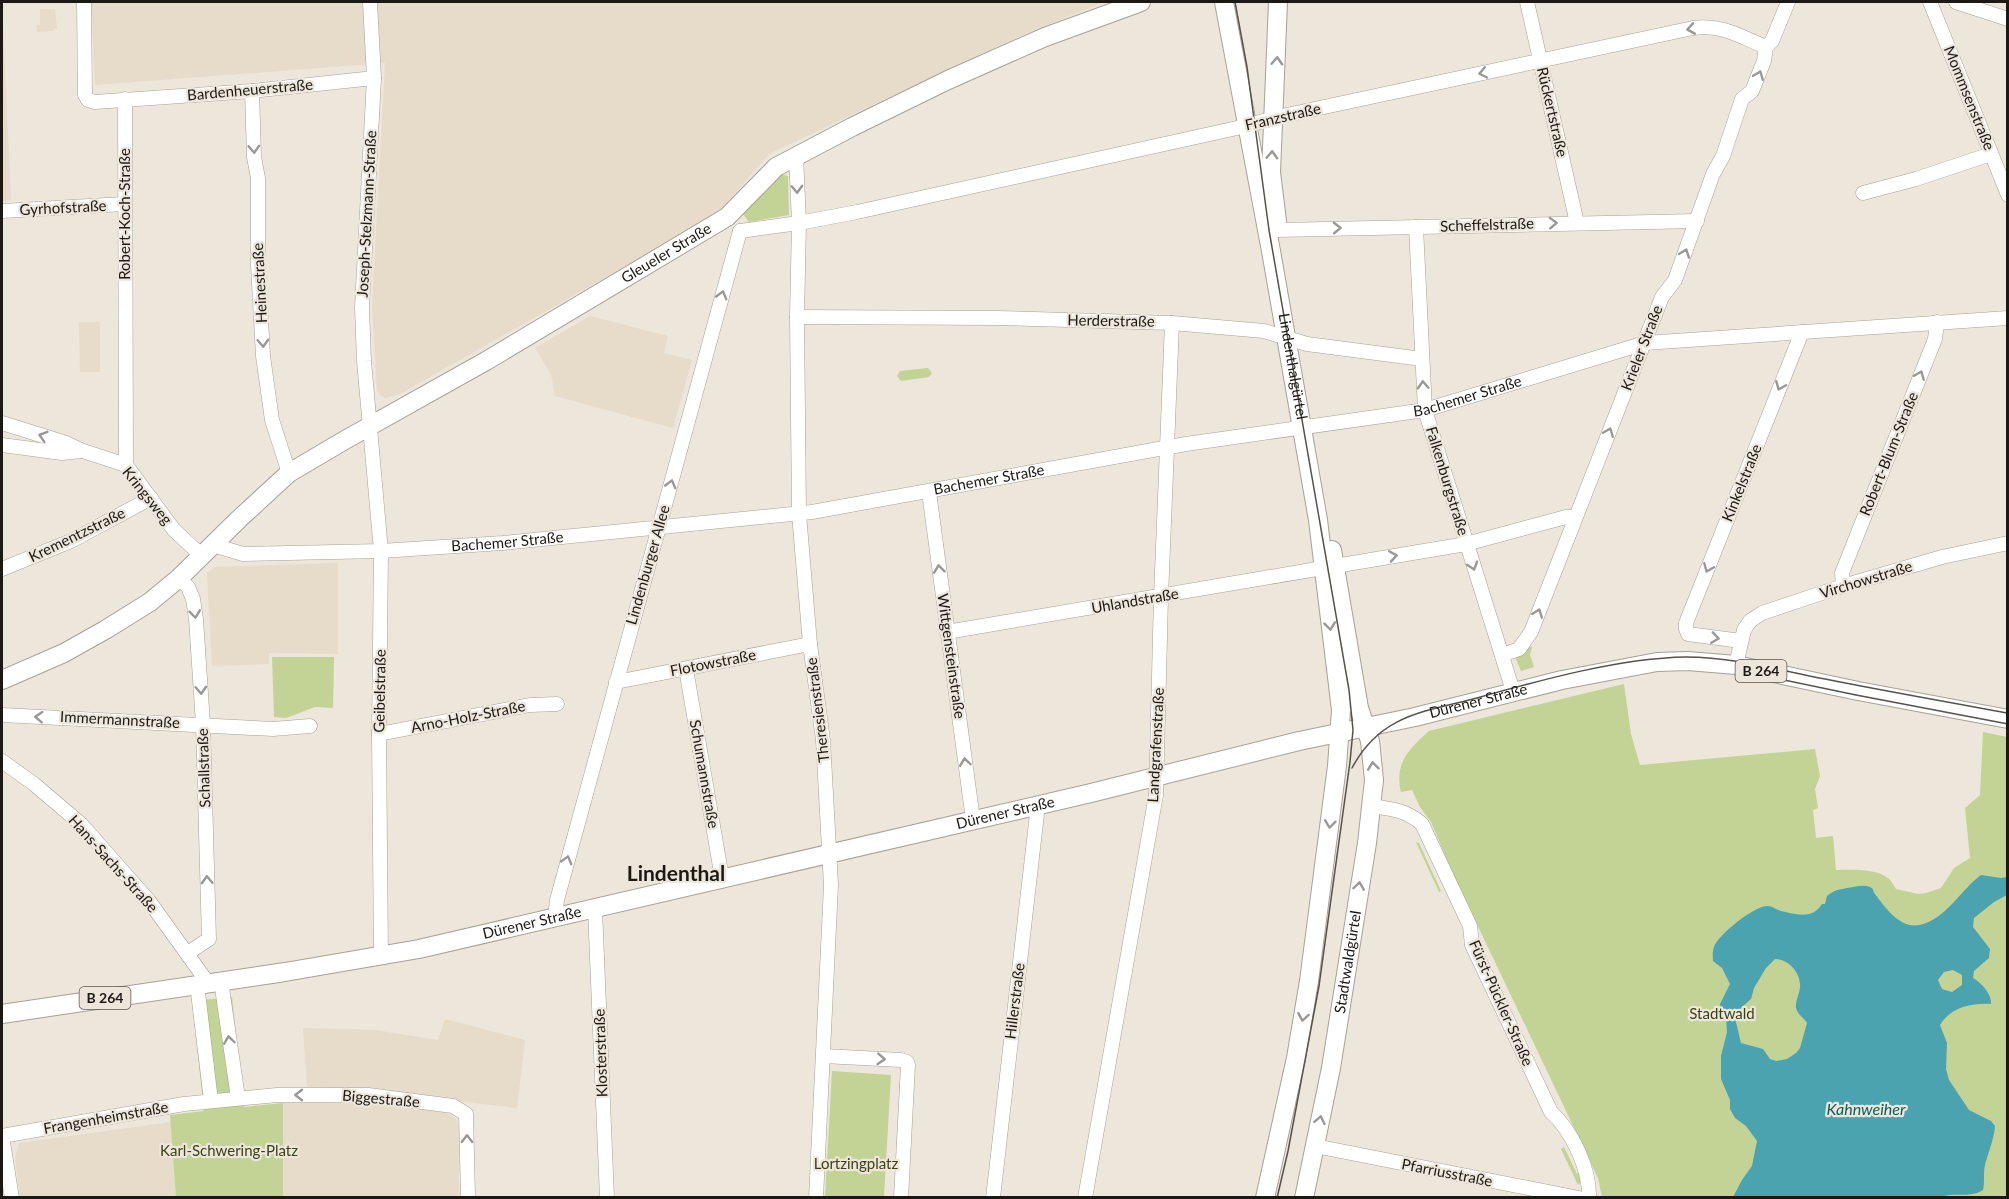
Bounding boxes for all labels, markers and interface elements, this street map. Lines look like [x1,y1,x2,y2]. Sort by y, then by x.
one-way arrow [1686,22,1696,35]
street label: Mommsenstraße [1941,43,1999,153]
one-way arrow [1270,57,1283,66]
street label: Rückertstraße [1534,65,1572,159]
one-way arrow [1478,66,1488,79]
one-way arrow [1752,70,1764,81]
street label: Bardenheuerstraße [186,75,314,103]
street label: Franzstraße [1243,99,1322,133]
street label: Joseph-Stelzmann-Straße [353,130,379,298]
one-way arrow [248,145,261,154]
street label: Robert-Koch-Straße [115,148,133,280]
one-way arrow [1266,150,1278,159]
one-way arrow [791,185,804,194]
street label: Gyrhofstraße [19,196,107,218]
street label: Scheffelstraße [1440,213,1534,235]
one-way arrow [1548,217,1557,230]
street label: Gleueler Straße [617,219,714,286]
one-way arrow [1332,222,1341,235]
street label: Heinestraße [248,242,270,324]
one-way arrow [1678,248,1690,259]
one-way arrow [714,291,727,301]
street label: Krieler Straße [1617,302,1666,393]
street label: Herderstraße [1067,310,1155,330]
street label: Lindenthalgürtel [1276,312,1312,421]
one-way arrow [256,339,269,348]
one-way arrow [1913,370,1925,381]
street label: Bachemer Straße [1412,371,1524,420]
one-way arrow [1417,380,1430,389]
one-way arrow [1775,380,1787,391]
street label: Robert-Blum-Straße [1855,389,1921,518]
street label: Falkenburgstraße [1423,424,1473,537]
one-way arrow [1602,427,1614,438]
one-way arrow [38,430,49,443]
street label: Kinkelstraße [1717,441,1765,524]
street label: Bachemer Straße [932,460,1046,498]
street label: Kringsweg [119,463,177,528]
one-way arrow [664,479,676,490]
street label: Krementzstraße [25,503,128,565]
street label: Lindenburger Allee [621,503,673,627]
street label: Bachemer Straße [451,527,564,554]
one-way arrow [1387,550,1397,563]
street label: Virchowstraße [1817,556,1914,602]
one-way arrow [1466,560,1479,571]
one-way arrow [1703,561,1715,572]
one-way arrow [933,565,945,574]
street label: Uhlandstraße [1090,583,1180,617]
street label: Wittgensteinstraße [934,592,970,720]
one-way arrow [1531,608,1543,619]
one-way arrow [189,609,201,618]
one-way arrow [1323,622,1336,631]
one-way arrow [1710,631,1719,643]
street label: Flotowstraße [668,645,757,679]
street label: Geibelstraße [369,649,389,733]
street label: Theresienstraße [802,656,832,764]
road number: B 264 [1736,660,1786,682]
street label: Dürener Straße [1427,679,1529,721]
one-way arrow [194,685,207,694]
street label: Landgrafenstraße [1143,687,1167,803]
street label: Arno-Holz-Straße [409,696,527,736]
street label: Immermannstraße [60,707,180,731]
one-way arrow [35,710,44,723]
street label: Schumannstraße [687,718,723,830]
street label: Schallstraße [193,728,213,808]
one-way arrow [960,758,972,767]
one-way arrow [1367,762,1379,771]
street label: Dürener Straße [954,792,1056,832]
street label: Hans-Sachs-Straße [65,811,162,916]
one-way arrow [1324,819,1336,828]
one-way arrow [560,856,573,866]
district label: Lindenthal [627,860,725,885]
one-way arrow [201,876,214,885]
one-way arrow [1353,881,1365,891]
street label: Dürener Straße [481,902,583,942]
street label: Stadtwaldgürtel [1330,909,1364,1015]
street label: Fürst-Pückler-Straße [1466,937,1538,1068]
street label: Hillerstraße [1000,962,1028,1040]
road number: B 264 [80,987,130,1009]
park label: Stadtwald [1689,1004,1755,1022]
street label: Klosterstraße [589,1008,611,1098]
one-way arrow [1297,1012,1309,1022]
one-way arrow [224,1035,236,1045]
one-way arrow [877,1052,886,1065]
street label: Biggestraße [342,1086,421,1110]
one-way arrow [295,1089,304,1101]
street label: Frangenheimstraße [42,1097,170,1137]
water label: Kahnweiher [1827,1099,1906,1118]
one-way arrow [1313,1115,1326,1125]
one-way arrow [461,1135,473,1144]
park label: Karl-Schwering-Platz [160,1141,298,1159]
park label: Lortzingplatz [814,1154,898,1172]
street label: Pfarriusstraße [1400,1154,1494,1190]

